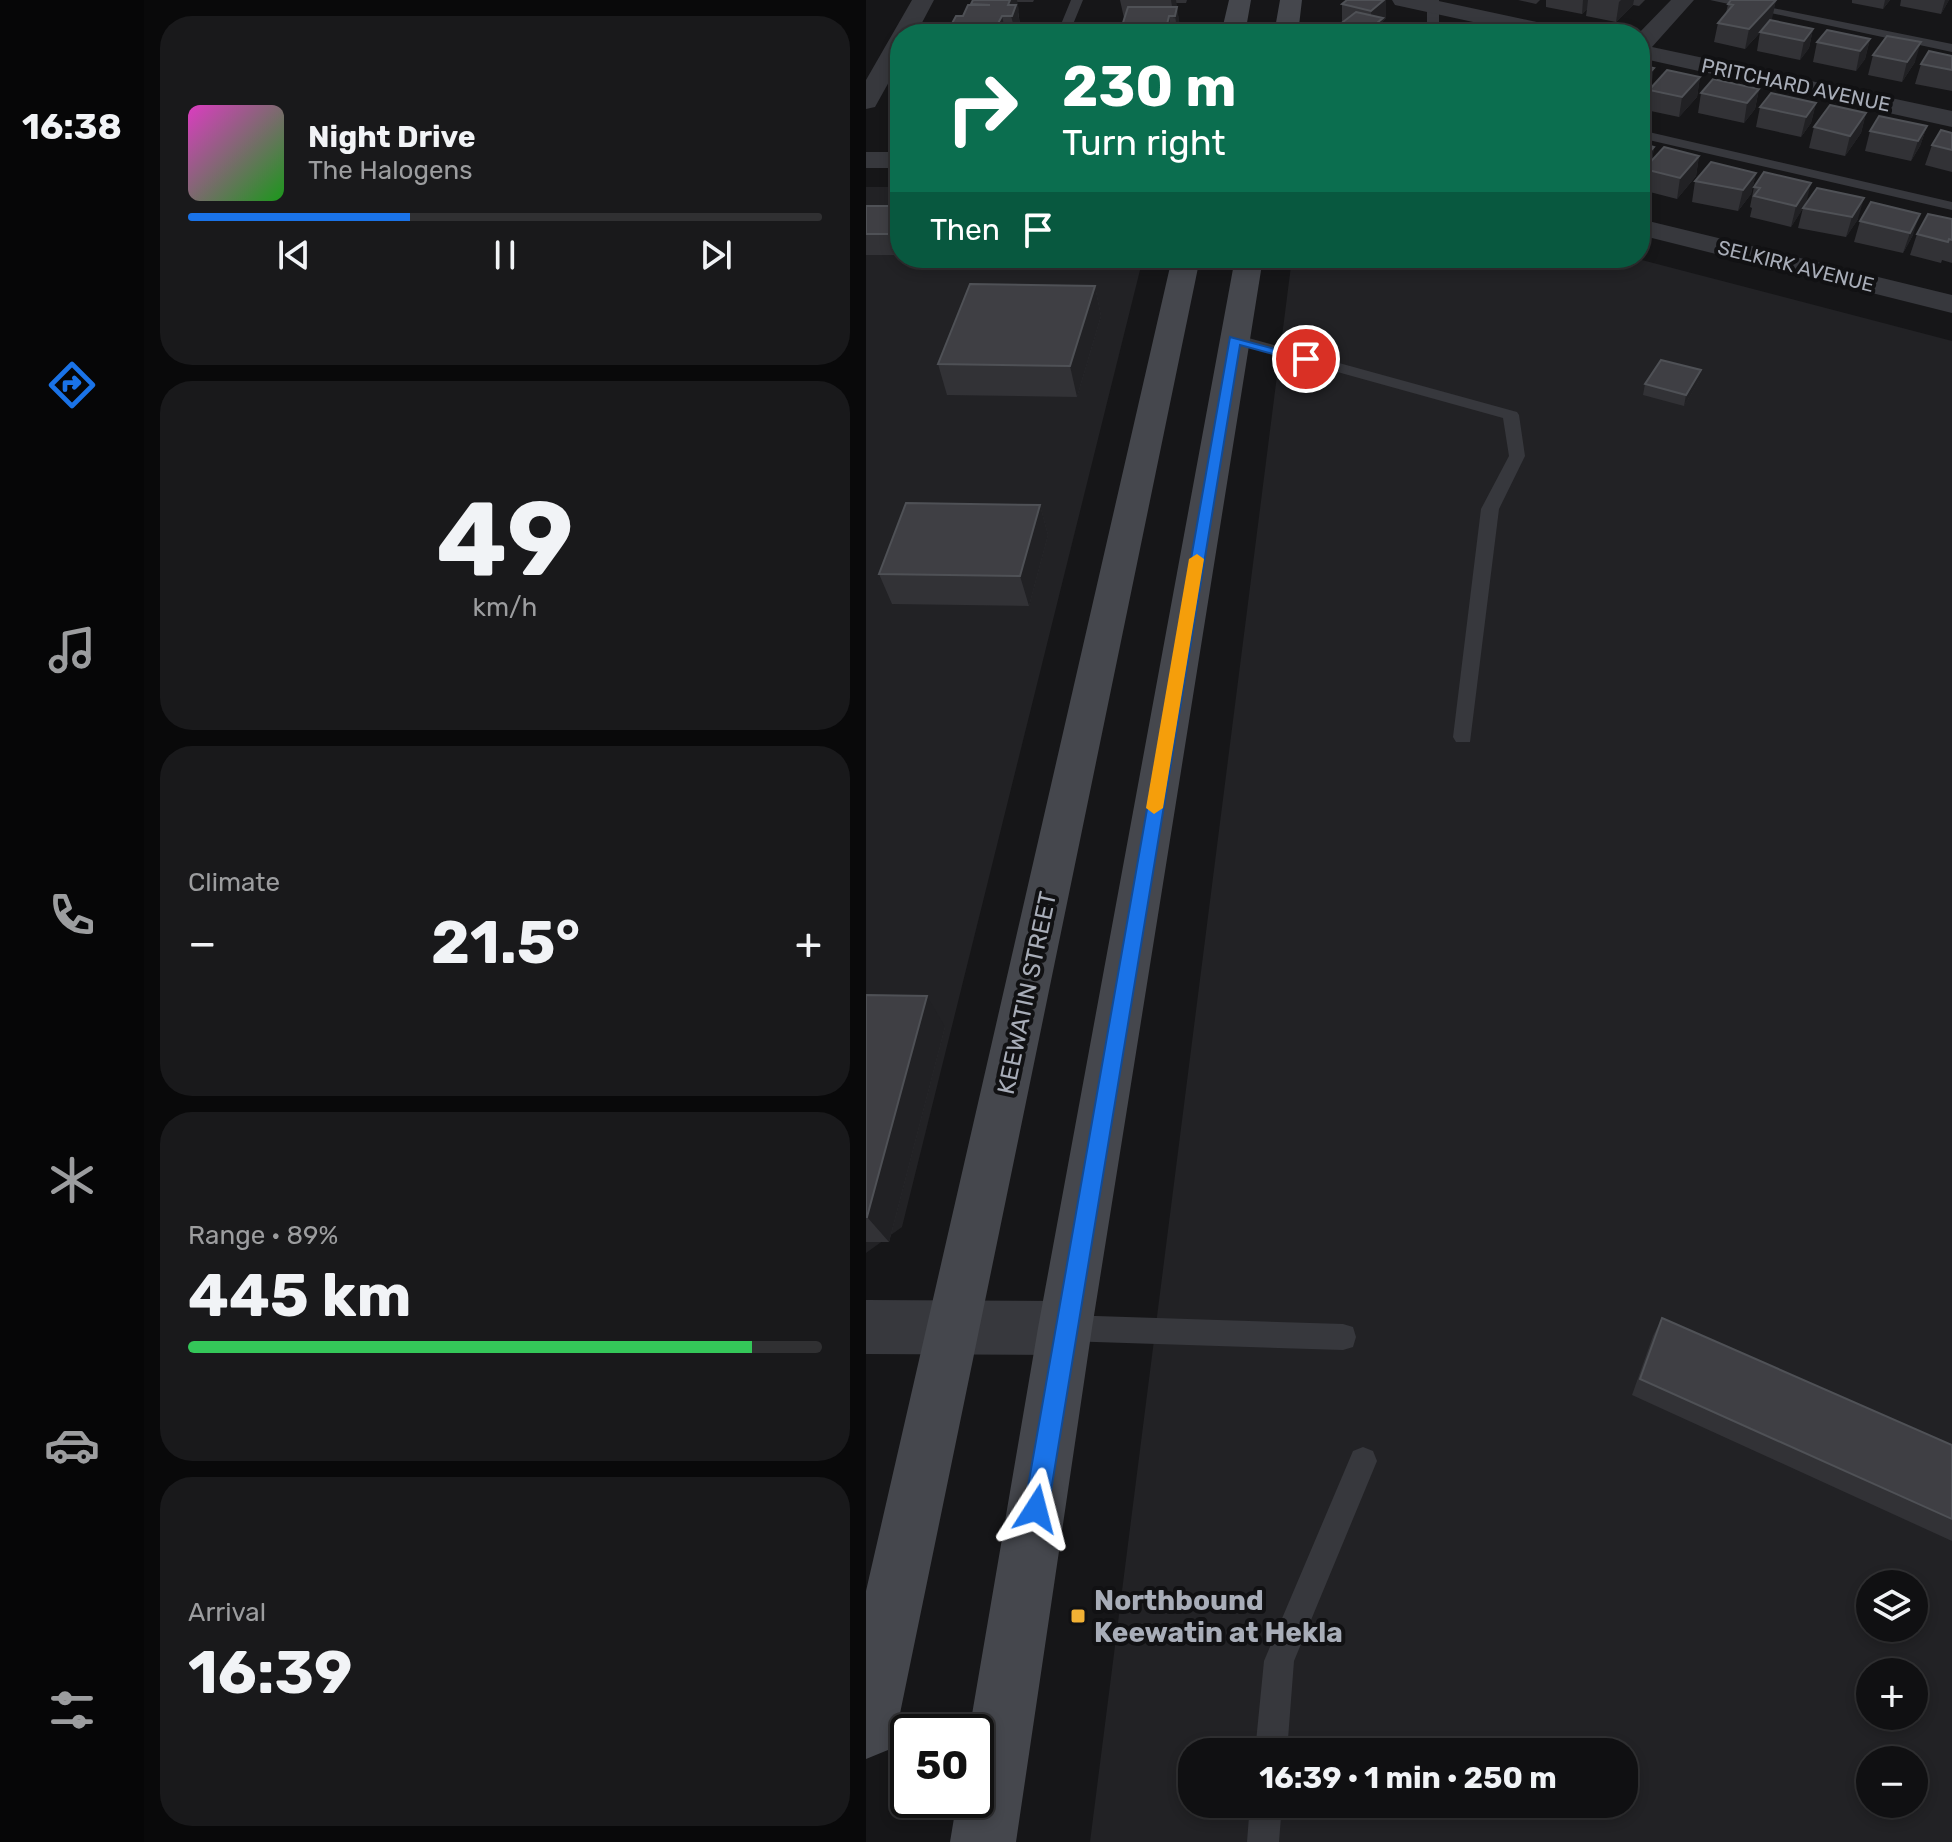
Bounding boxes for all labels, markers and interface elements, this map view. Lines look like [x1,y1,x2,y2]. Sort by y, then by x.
street label: PRITCHARD AVENUE [1699,53,1893,117]
text: 230 m [1062,54,1237,120]
icon: right [930,56,1034,160]
text: 16:38 [22,105,122,148]
text: Night Drive [308,119,476,155]
text: Turn right [1062,121,1226,164]
text: The Halogens [308,155,473,186]
icon: arrive [1016,208,1060,252]
text: Then [930,212,1000,248]
icon: previous [272,233,316,277]
icon: pause [483,233,527,277]
icon: next [694,233,738,277]
street label: SELKIRK AVENUE [1715,235,1877,297]
pin [1272,325,1340,393]
icon: arrive [1284,337,1328,381]
icon: directions [44,357,100,413]
text: 49 [436,478,574,601]
text: km/h [473,592,537,623]
icon: music [44,622,100,678]
text: Climate [188,867,280,898]
icon: phone [44,887,100,943]
street label: KEEWATIN STREET [992,889,1062,1097]
text: 21.5° [431,907,580,978]
text: − [188,917,217,969]
text: + [795,917,822,969]
icon: climate [44,1152,100,1208]
text: Range · 89% [188,1220,338,1251]
text: 445 km [188,1260,412,1331]
icon: car [44,1417,100,1473]
position arrow [994,1467,1078,1551]
map controls [1856,1570,1928,1818]
button: layers [1856,1570,1928,1642]
place label: Northbound Keewatin at Hekla [1094,1584,1343,1649]
text: Arrival [188,1597,266,1628]
marker: Northbound Keewatin at Hekla [1069,1607,1087,1625]
text: 16:39 [188,1637,352,1708]
button: + [1856,1658,1928,1730]
icon: filters [44,1682,100,1738]
speed limit sign: 50 [890,1714,994,1818]
button: − [1856,1746,1928,1818]
text: 16:39 · 1 min · 250 m [1259,1760,1557,1796]

